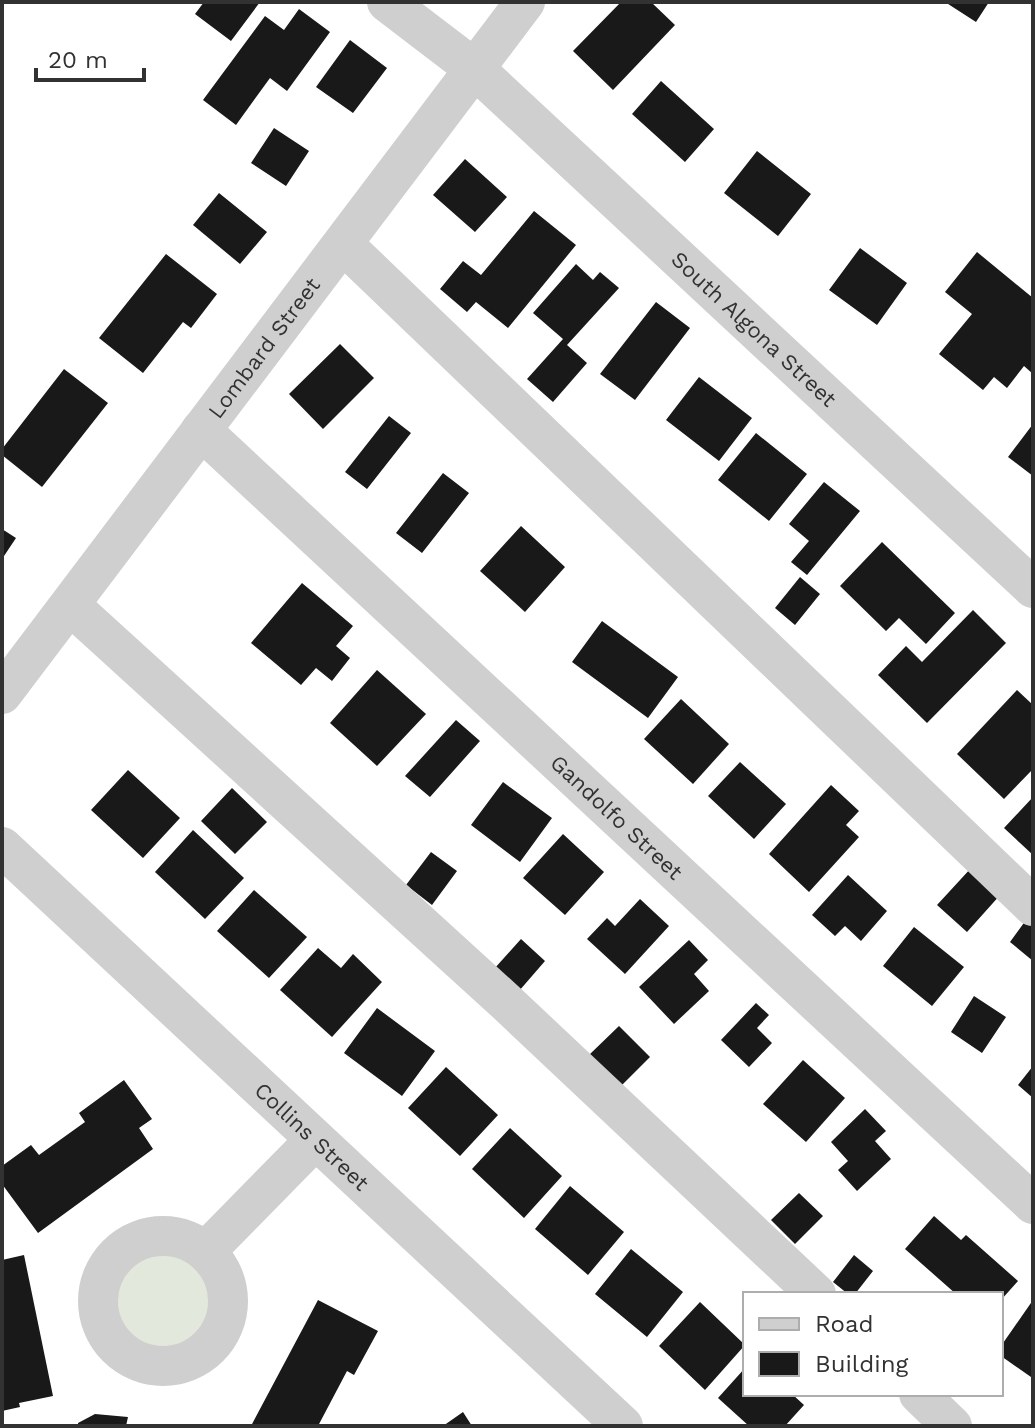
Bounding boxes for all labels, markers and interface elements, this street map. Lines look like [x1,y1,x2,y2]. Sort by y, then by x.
scale bar [36,32,144,82]
text: 20 m [48,46,108,74]
street label: South Algona Street [666,246,841,412]
street label: Lombard Street [203,273,325,423]
street label: Gandolfo Street [545,750,688,885]
street label: Collins Street [250,1077,374,1196]
legend [743,1292,1003,1396]
text: Road [815,1310,874,1338]
text: Building [815,1350,908,1378]

